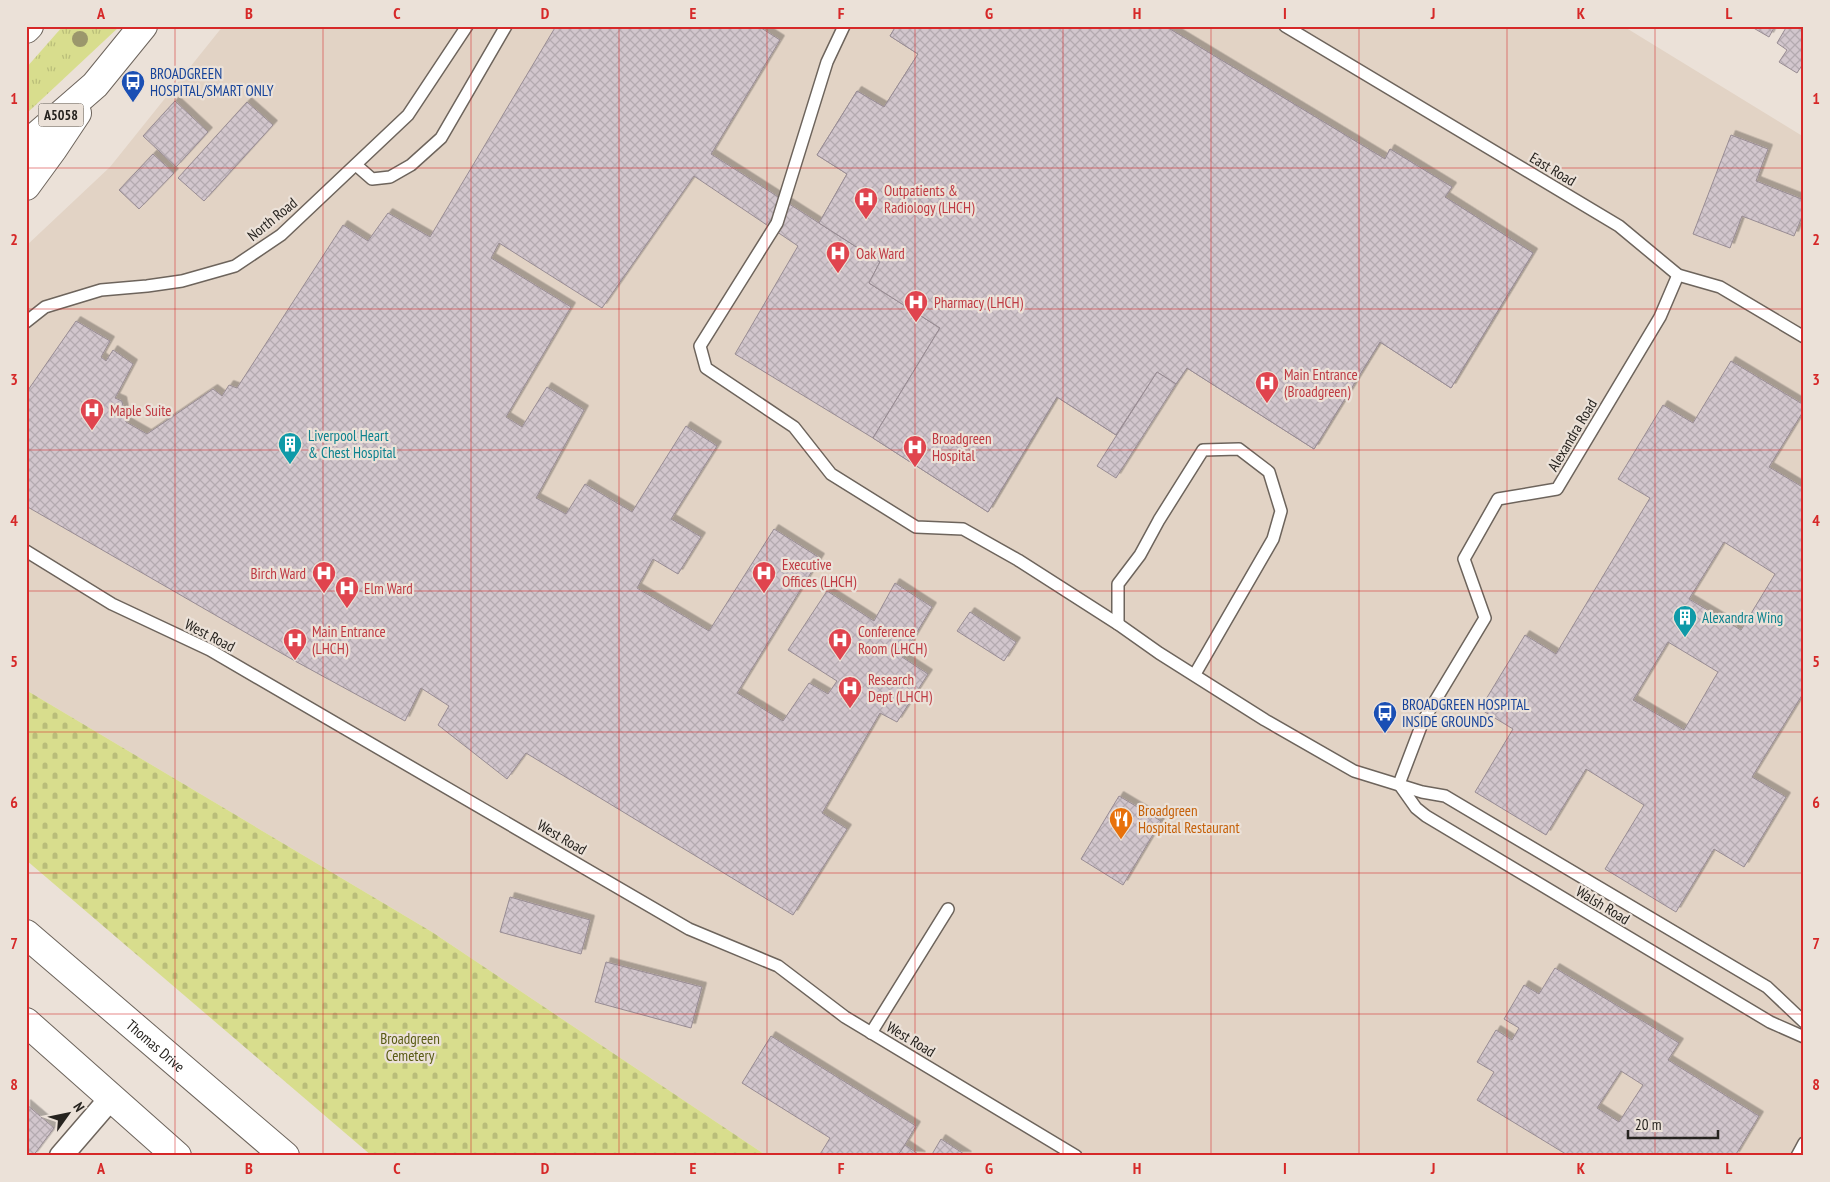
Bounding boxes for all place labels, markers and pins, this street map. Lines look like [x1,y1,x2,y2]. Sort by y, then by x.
place label: BROADGREEN HOSPITAL/SMART ONLY [150,64,274,100]
bus stop icon: BROADGREEN HOSPITAL/SMART ONLY [120,69,146,103]
place label: Outpatients & Radiology (LHCH) [884,181,975,217]
hospital icon: Outpatients & Radiology (LHCH) [853,186,879,220]
hospital icon: Oak Ward [825,240,851,274]
place label: Oak Ward [856,244,905,263]
hospital icon: Pharmacy (LHCH) [903,289,929,323]
place label: Pharmacy (LHCH) [934,293,1023,312]
place label: Main Entrance (Broadgreen) [1284,365,1358,401]
hospital icon: Main Entrance (Broadgreen) [1254,370,1280,404]
hospital icon: Maple Suite [79,397,105,431]
place label: Maple Suite [110,401,171,420]
place label: Liverpool Heart & Chest Hospital [308,426,397,462]
place label: Broadgreen Hospital [932,429,992,465]
building icon: Liverpool Heart & Chest Hospital [277,431,303,465]
hospital icon: Broadgreen Hospital [902,434,928,468]
place label: Executive Offices (LHCH) [782,555,857,591]
hospital icon: Birch Ward [311,560,337,594]
hospital icon: Executive Offices (LHCH) [751,560,777,594]
place label: Birch Ward [251,564,306,583]
hospital icon: Elm Ward [334,575,360,609]
place label: Elm Ward [364,579,413,598]
building icon: Alexandra Wing [1672,604,1698,638]
place label: Alexandra Wing [1702,608,1783,627]
place label: Main Entrance (LHCH) [312,622,386,658]
place label: Conference Room (LHCH) [858,622,927,658]
hospital icon: Main Entrance (LHCH) [282,627,308,661]
hospital icon: Conference Room (LHCH) [827,627,853,661]
place label: Research Dept (LHCH) [868,670,933,706]
hospital icon: Research Dept (LHCH) [837,675,863,709]
place label: BROADGREEN HOSPITAL INSIDE GROUNDS [1402,695,1530,731]
bus stop icon: BROADGREEN HOSPITAL INSIDE GROUNDS [1372,700,1398,734]
place label: Broadgreen Hospital Restaurant [1138,801,1240,837]
restaurant icon: Broadgreen Hospital Restaurant [1108,806,1134,840]

